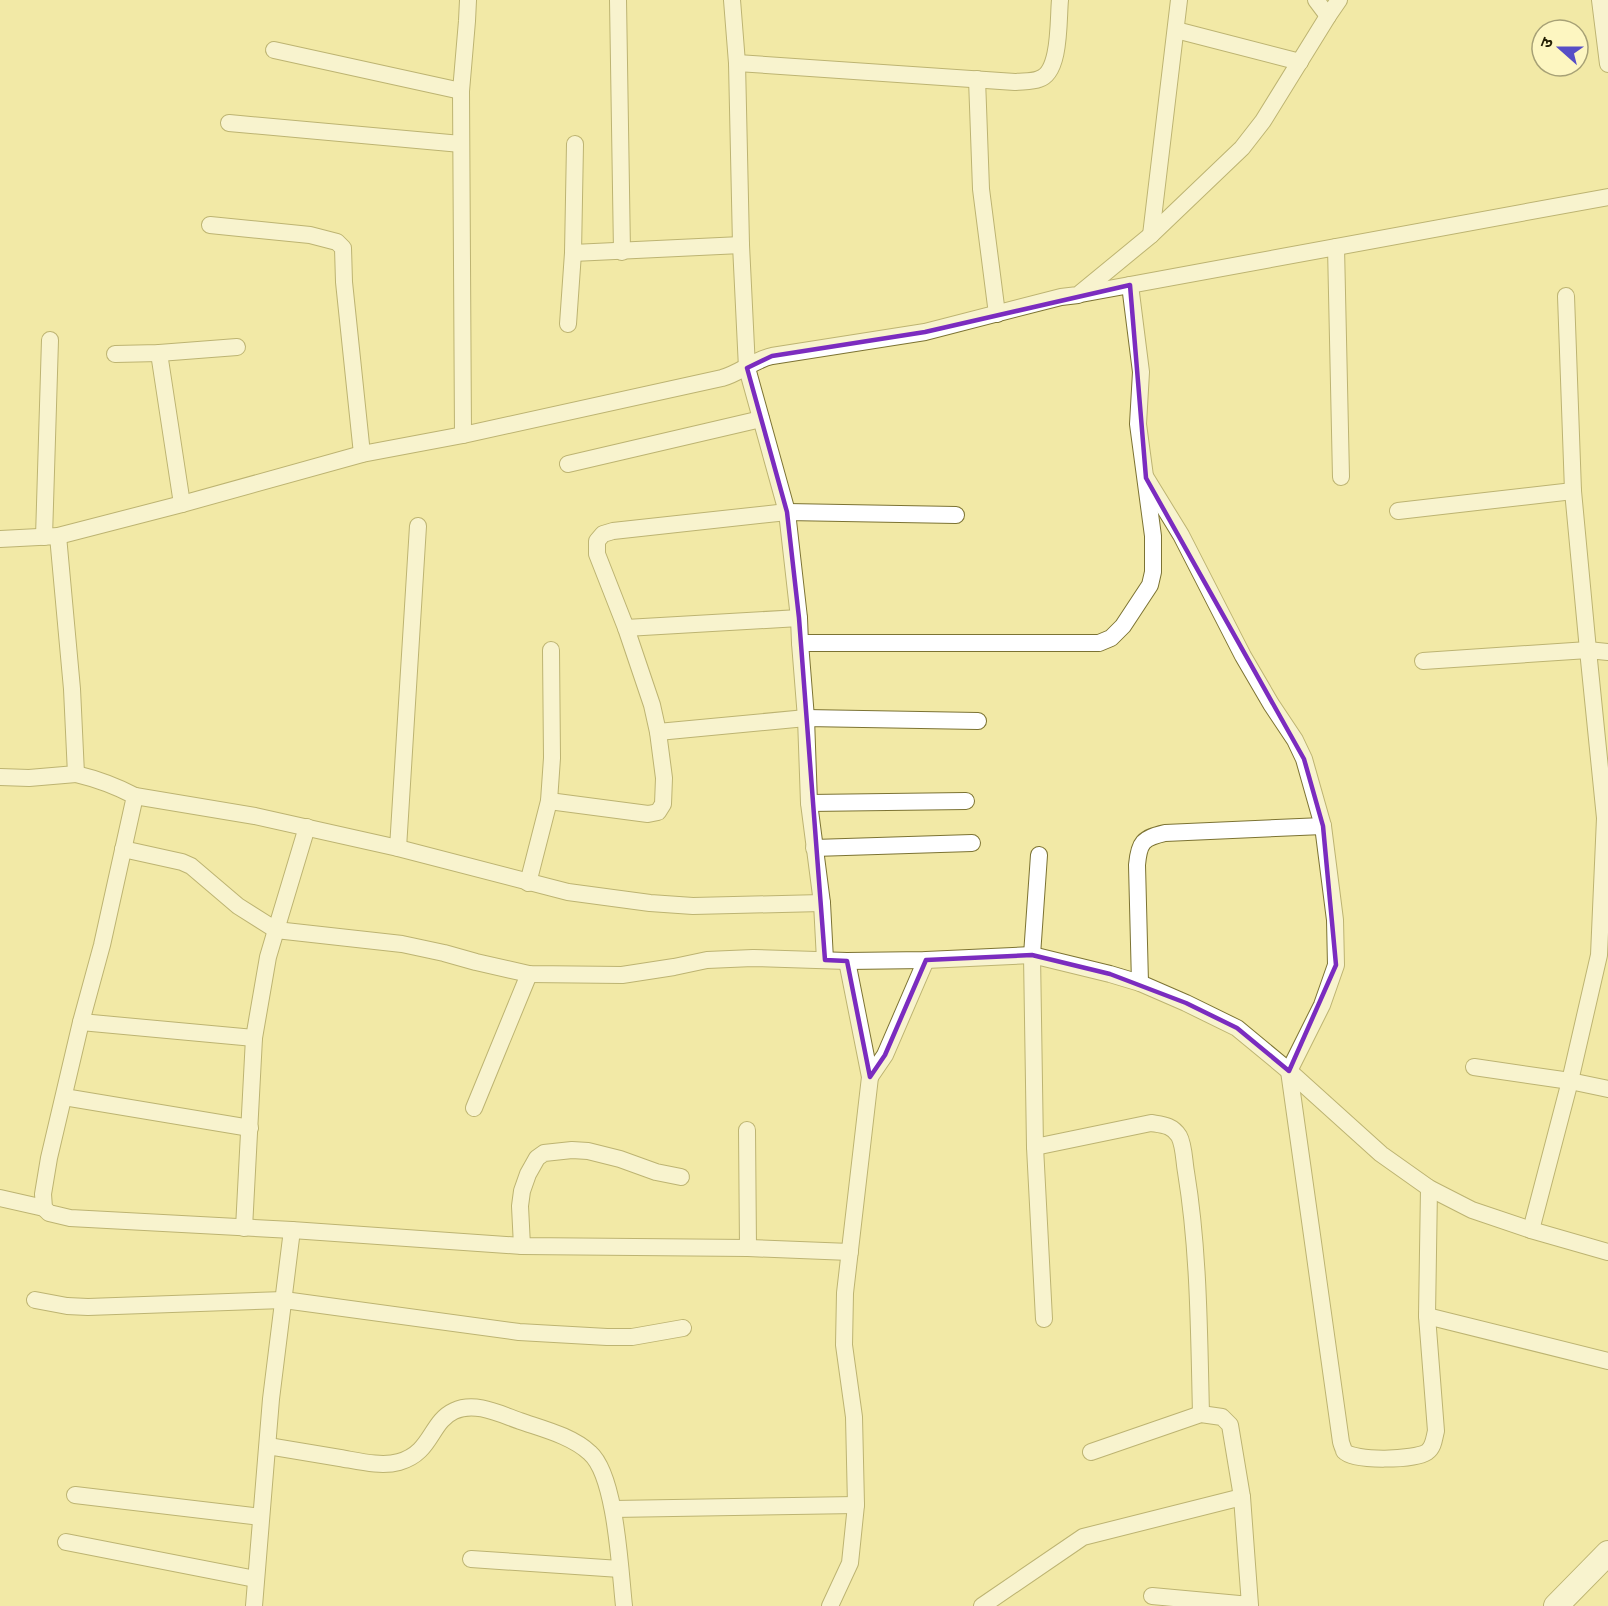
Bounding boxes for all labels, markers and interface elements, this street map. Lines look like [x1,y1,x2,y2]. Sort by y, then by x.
north arrow [1530,18,1590,78]
text: उ [1536,34,1557,51]

